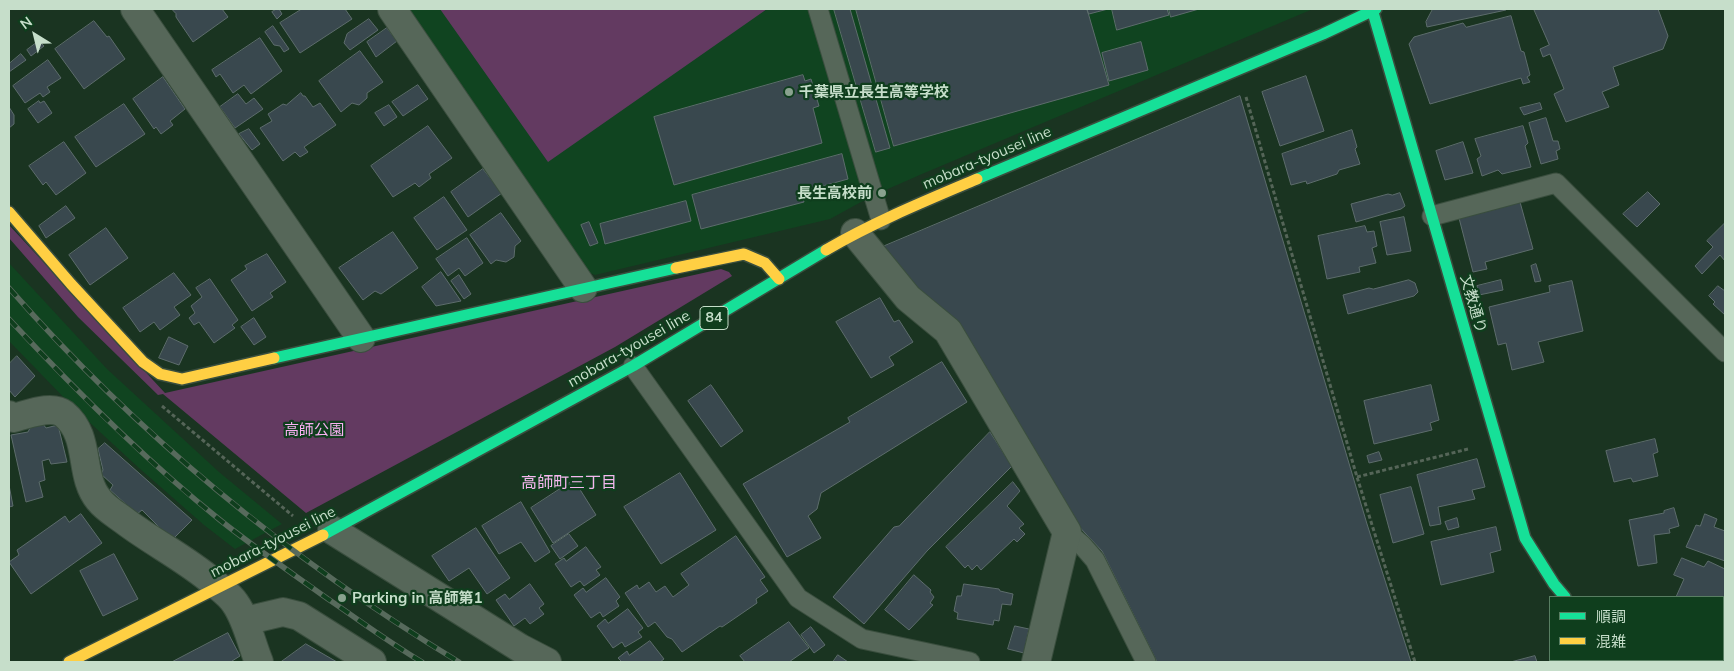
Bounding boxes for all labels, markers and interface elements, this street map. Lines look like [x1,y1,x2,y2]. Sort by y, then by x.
north arrow [10,10,60,60]
text: N [17,12,36,33]
place label: 千葉県立長生高等学校 [799,83,949,101]
marker: 千葉県立長生高等学校 [783,86,795,98]
street label: mobara-tyousei line [920,123,1054,193]
place label: 長生高校前 [797,184,872,202]
marker: 長生高校前 [876,187,888,199]
street label: 文教通り [1456,273,1490,335]
road number: 84 [700,306,728,330]
street label: mobara-tyousei line [565,307,693,391]
park label: 高師公園 [284,421,344,439]
district label: 高師町三丁目 [521,473,617,493]
street label: mobara-tyousei line [207,503,339,581]
place label: Parking in 高師第1 [352,589,483,607]
marker: Parking in 高師第1 [336,592,348,604]
legend [1549,596,1724,661]
text: 順調 [1596,607,1626,626]
text: 混雑 [1596,632,1626,651]

